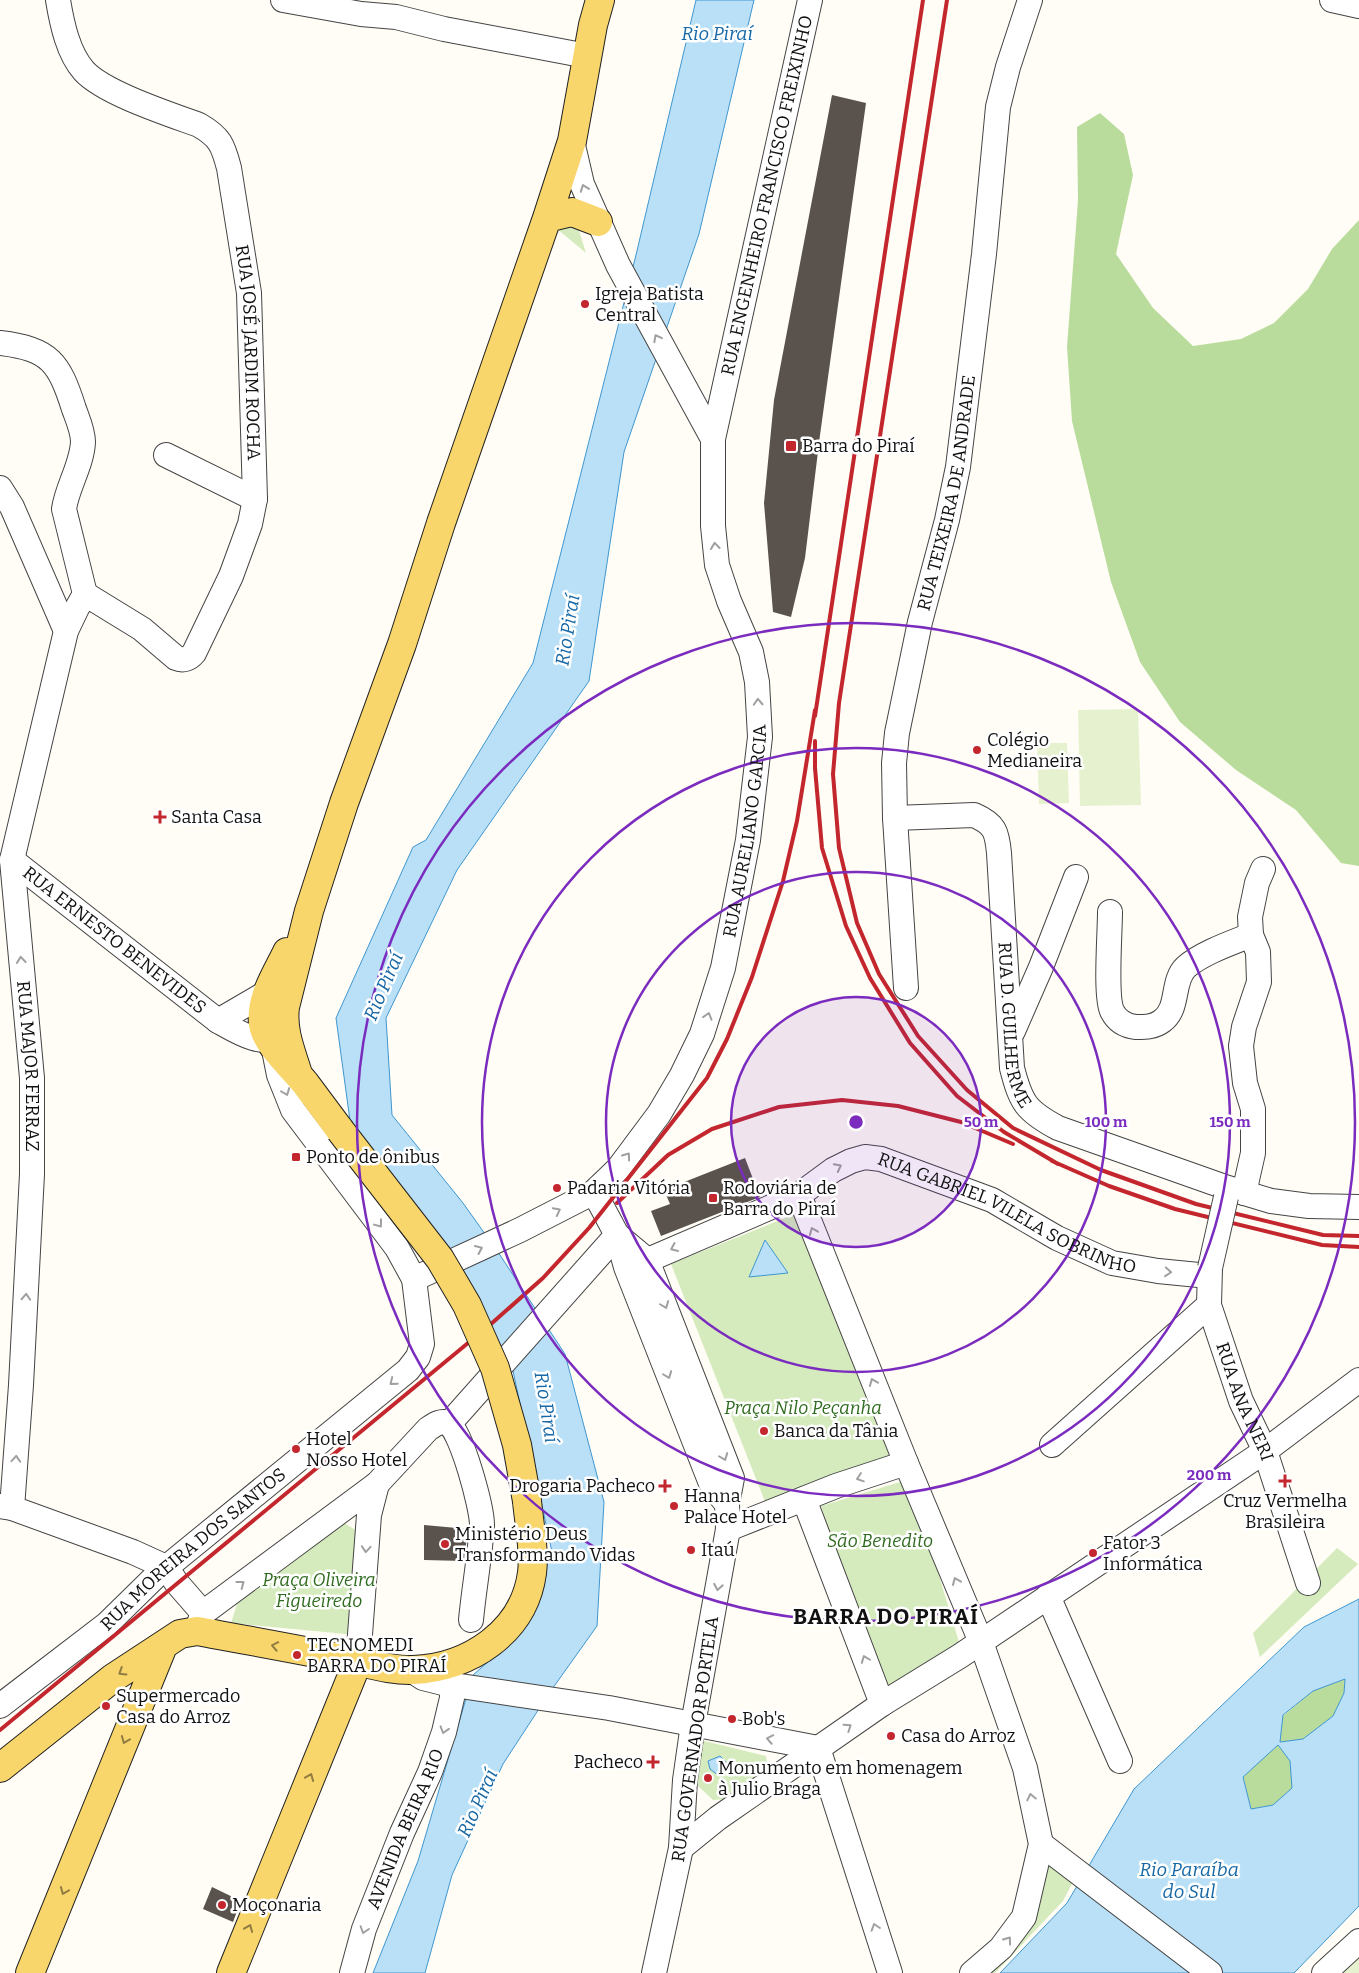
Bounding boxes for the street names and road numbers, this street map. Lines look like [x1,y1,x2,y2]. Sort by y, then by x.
street label: RUA ENGENHEIRO FRANCISCO FREIXINHO [716,13,817,378]
street label: RUA JOSÉ JARDIM ROCHA [230,243,265,461]
street label: RUA TEIXEIRA DE ANDRADE [912,374,980,613]
street label: RUA AURELIANO GARCIA [718,724,771,939]
street label: RUA ERNESTO BENEVIDES [18,862,211,1019]
street label: RUA D. GUILHERME [993,941,1036,1112]
street label: RUA MAJOR FERRAZ [12,980,43,1151]
street label: RUA GABRIEL VILELA SOBRINHO [875,1148,1138,1278]
street label: RUA ANA NERI [1211,1339,1278,1463]
street label: RUA MOREIRA DOS SANTOS [96,1463,290,1635]
street label: RUA GOVERNADOR PORTELA [667,1614,723,1863]
street label: AVENIDA BEIRA RIO [362,1746,448,1912]

